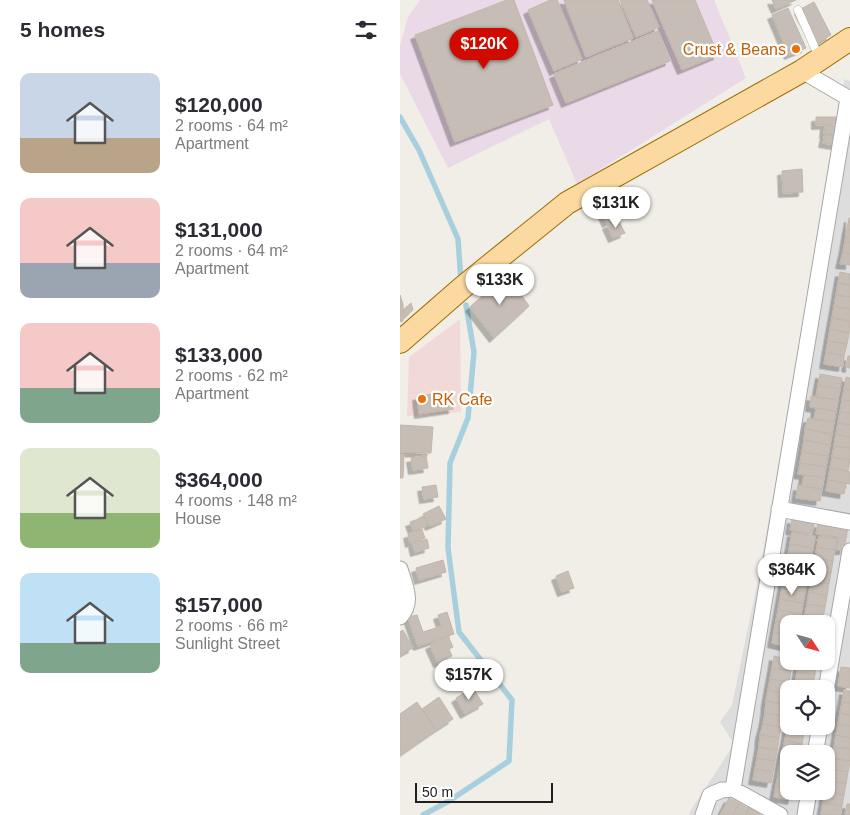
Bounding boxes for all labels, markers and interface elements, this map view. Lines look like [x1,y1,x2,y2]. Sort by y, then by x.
icon: filters [352,16,380,44]
text: 5 homes [20,18,105,41]
pin: $120K [449,28,519,70]
text: $120K [460,35,508,52]
place label: Crust & Beans [683,41,786,58]
marker: Crust & Beans [790,43,802,55]
icon: home [60,93,120,153]
text: $120,000 [175,93,263,116]
text: 2 rooms · 64 m² [175,117,288,134]
text: Apartment [175,135,249,152]
pin: $131K [581,186,651,229]
text: $131K [592,194,640,211]
icon: home [60,218,120,278]
text: $131,000 [175,218,263,241]
text: 2 rooms · 64 m² [175,242,288,259]
text: Apartment [175,260,249,277]
pin: $133K [465,264,535,306]
text: $133K [476,271,524,288]
icon: home [60,343,120,403]
text: $133,000 [175,343,263,366]
text: 2 rooms · 62 m² [175,367,288,384]
text: Apartment [175,385,249,402]
place label: RK Cafe [432,391,493,408]
marker: RK Cafe [416,393,428,405]
icon: home [60,468,120,528]
text: $364,000 [175,468,263,491]
text: 4 rooms · 148 m² [175,492,297,509]
text: House [175,510,221,527]
pin: $364K [757,554,827,596]
text: $364K [768,561,816,578]
icon: home [60,593,120,653]
text: $157,000 [175,593,263,616]
north arrow [780,615,835,670]
map controls [780,615,835,800]
text: 2 rooms · 66 m² [175,617,288,634]
text: Sunlight Street [175,635,280,652]
pin: $157K [434,658,504,701]
text: $157K [445,666,493,683]
button: locate [780,680,835,735]
button: layers [780,745,835,800]
scale bar [415,780,552,803]
text: 50 m [422,784,453,800]

